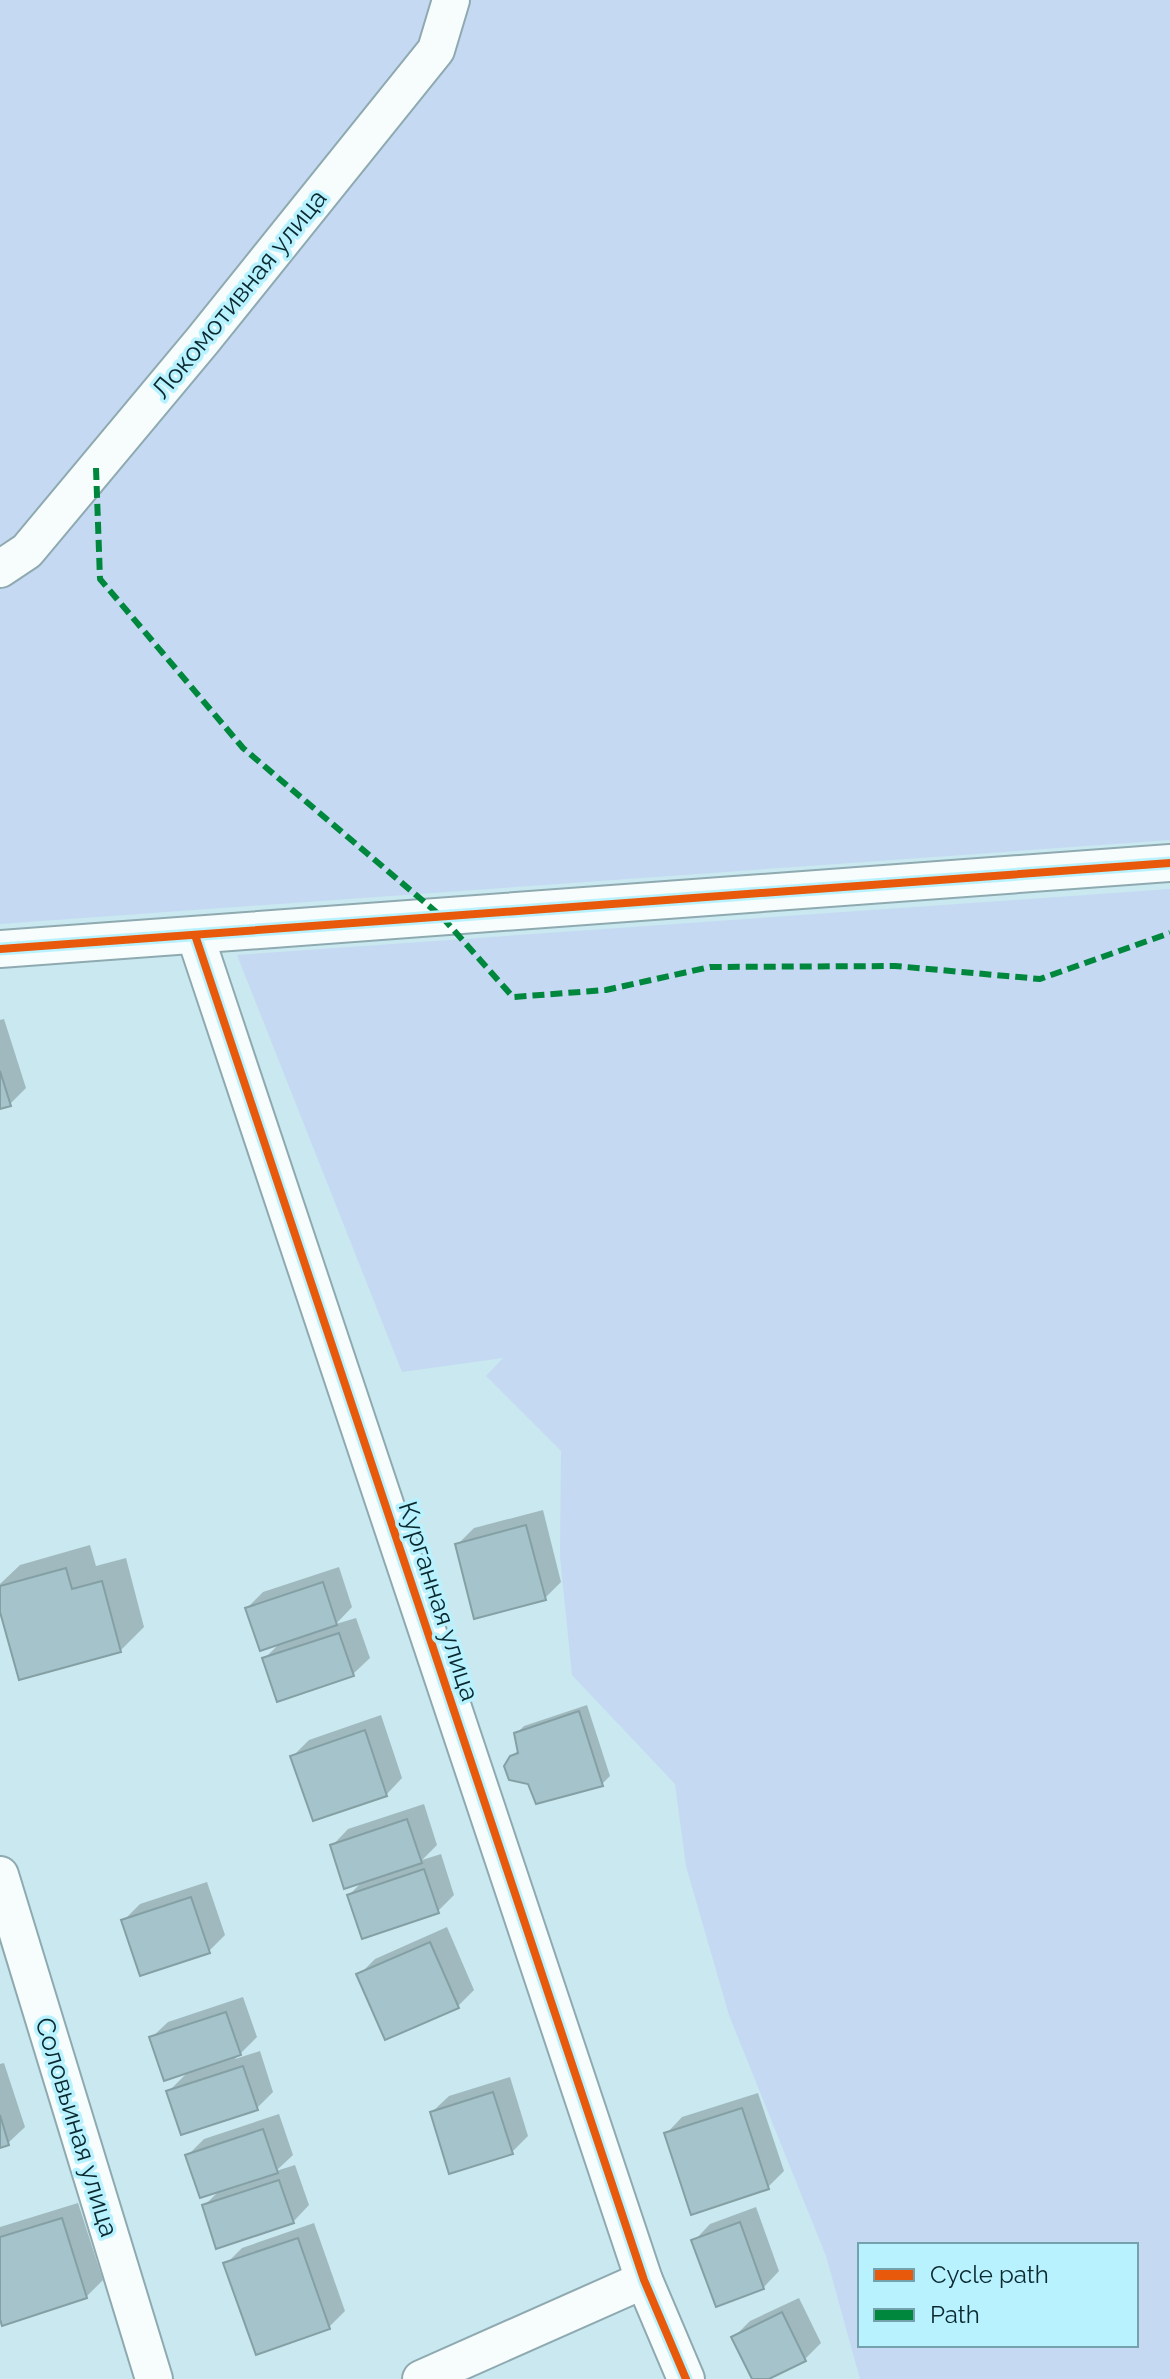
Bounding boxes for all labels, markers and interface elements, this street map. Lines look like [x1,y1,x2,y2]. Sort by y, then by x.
street label: Локомотивная улица [145,183,333,405]
street label: Курганная улица [393,1498,485,1704]
street label: Соловьиная улица [29,2014,125,2240]
legend [858,2243,1138,2347]
text: Cycle path [930,2260,1049,2289]
text: Path [930,2300,980,2329]

